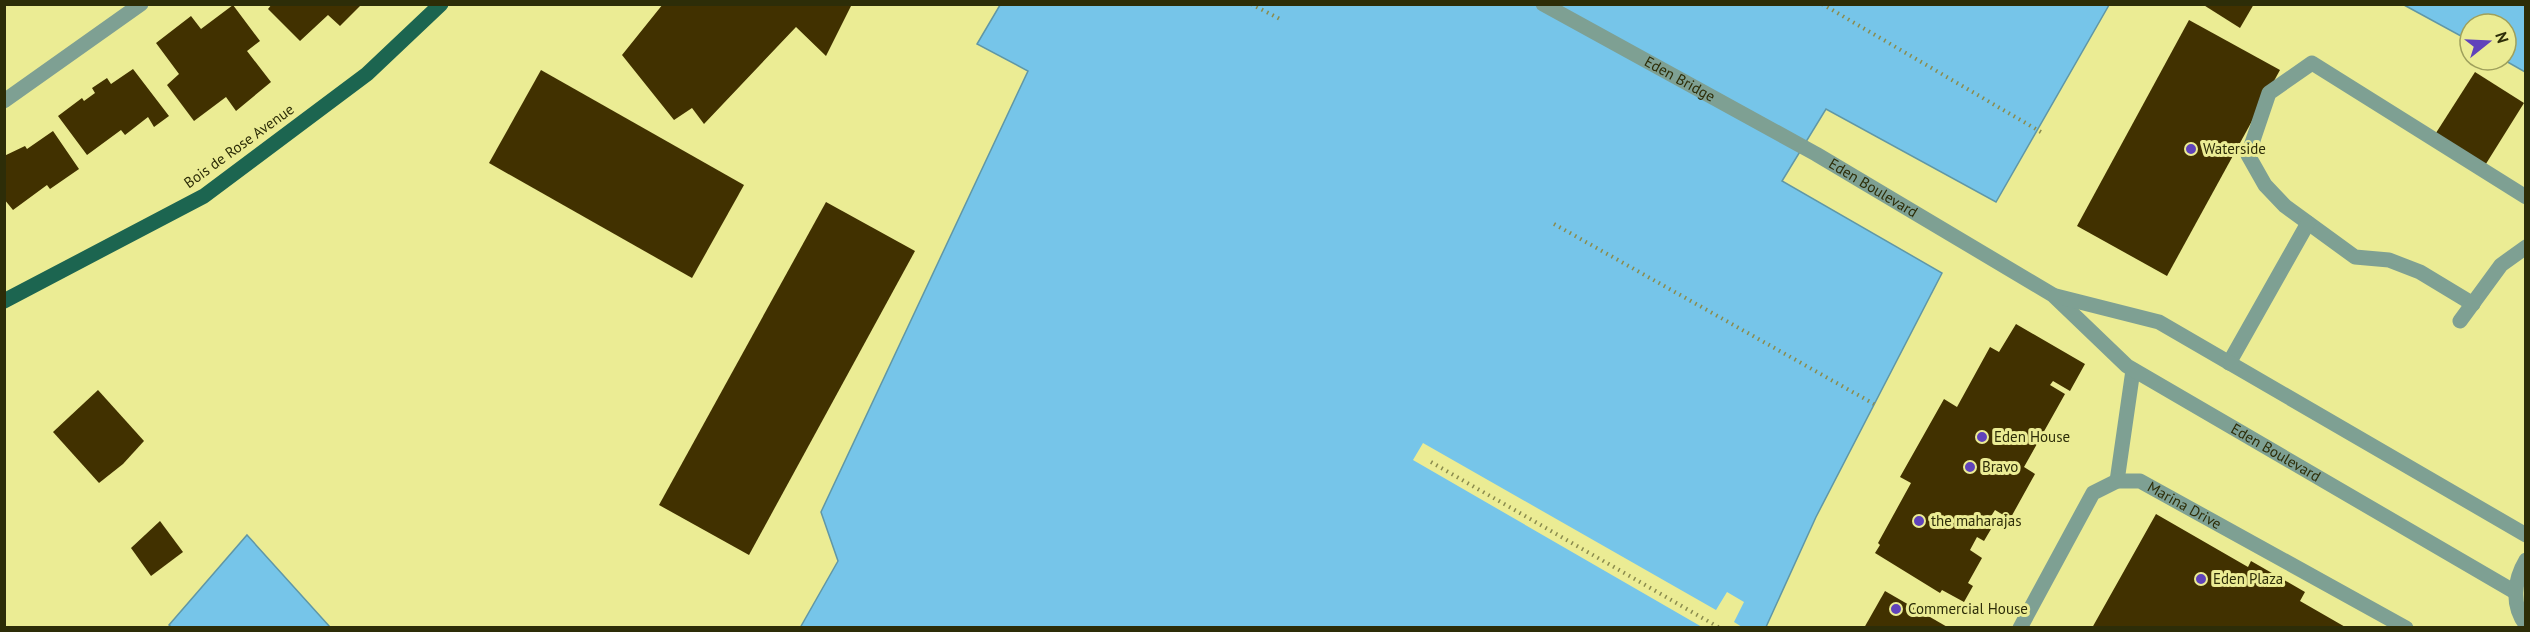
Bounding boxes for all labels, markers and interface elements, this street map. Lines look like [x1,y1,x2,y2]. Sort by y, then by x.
north arrow [2458,12,2518,72]
text: N [2491,29,2513,45]
street label: Eden Bridge [1641,52,1719,106]
street label: Bois de Rose Avenue [180,99,297,192]
place label: Waterside [2203,139,2266,158]
marker: Waterside [2184,142,2198,156]
street label: Eden Boulevard [1825,154,1921,221]
street label: Eden Boulevard [2228,419,2324,486]
place label: Eden House [1994,427,2070,446]
marker: Eden House [1975,430,1989,444]
place label: Bravo [1982,457,2018,476]
marker: Bravo [1963,460,1977,474]
street label: Marina Drive [2144,477,2225,533]
place label: the maharajas [1931,511,2021,530]
marker: the maharajas [1912,514,1926,528]
place label: Eden Plaza [2213,569,2283,588]
marker: Eden Plaza [2194,572,2208,586]
place label: Commercial House [1908,599,2028,618]
marker: Commercial House [1889,602,1903,616]

